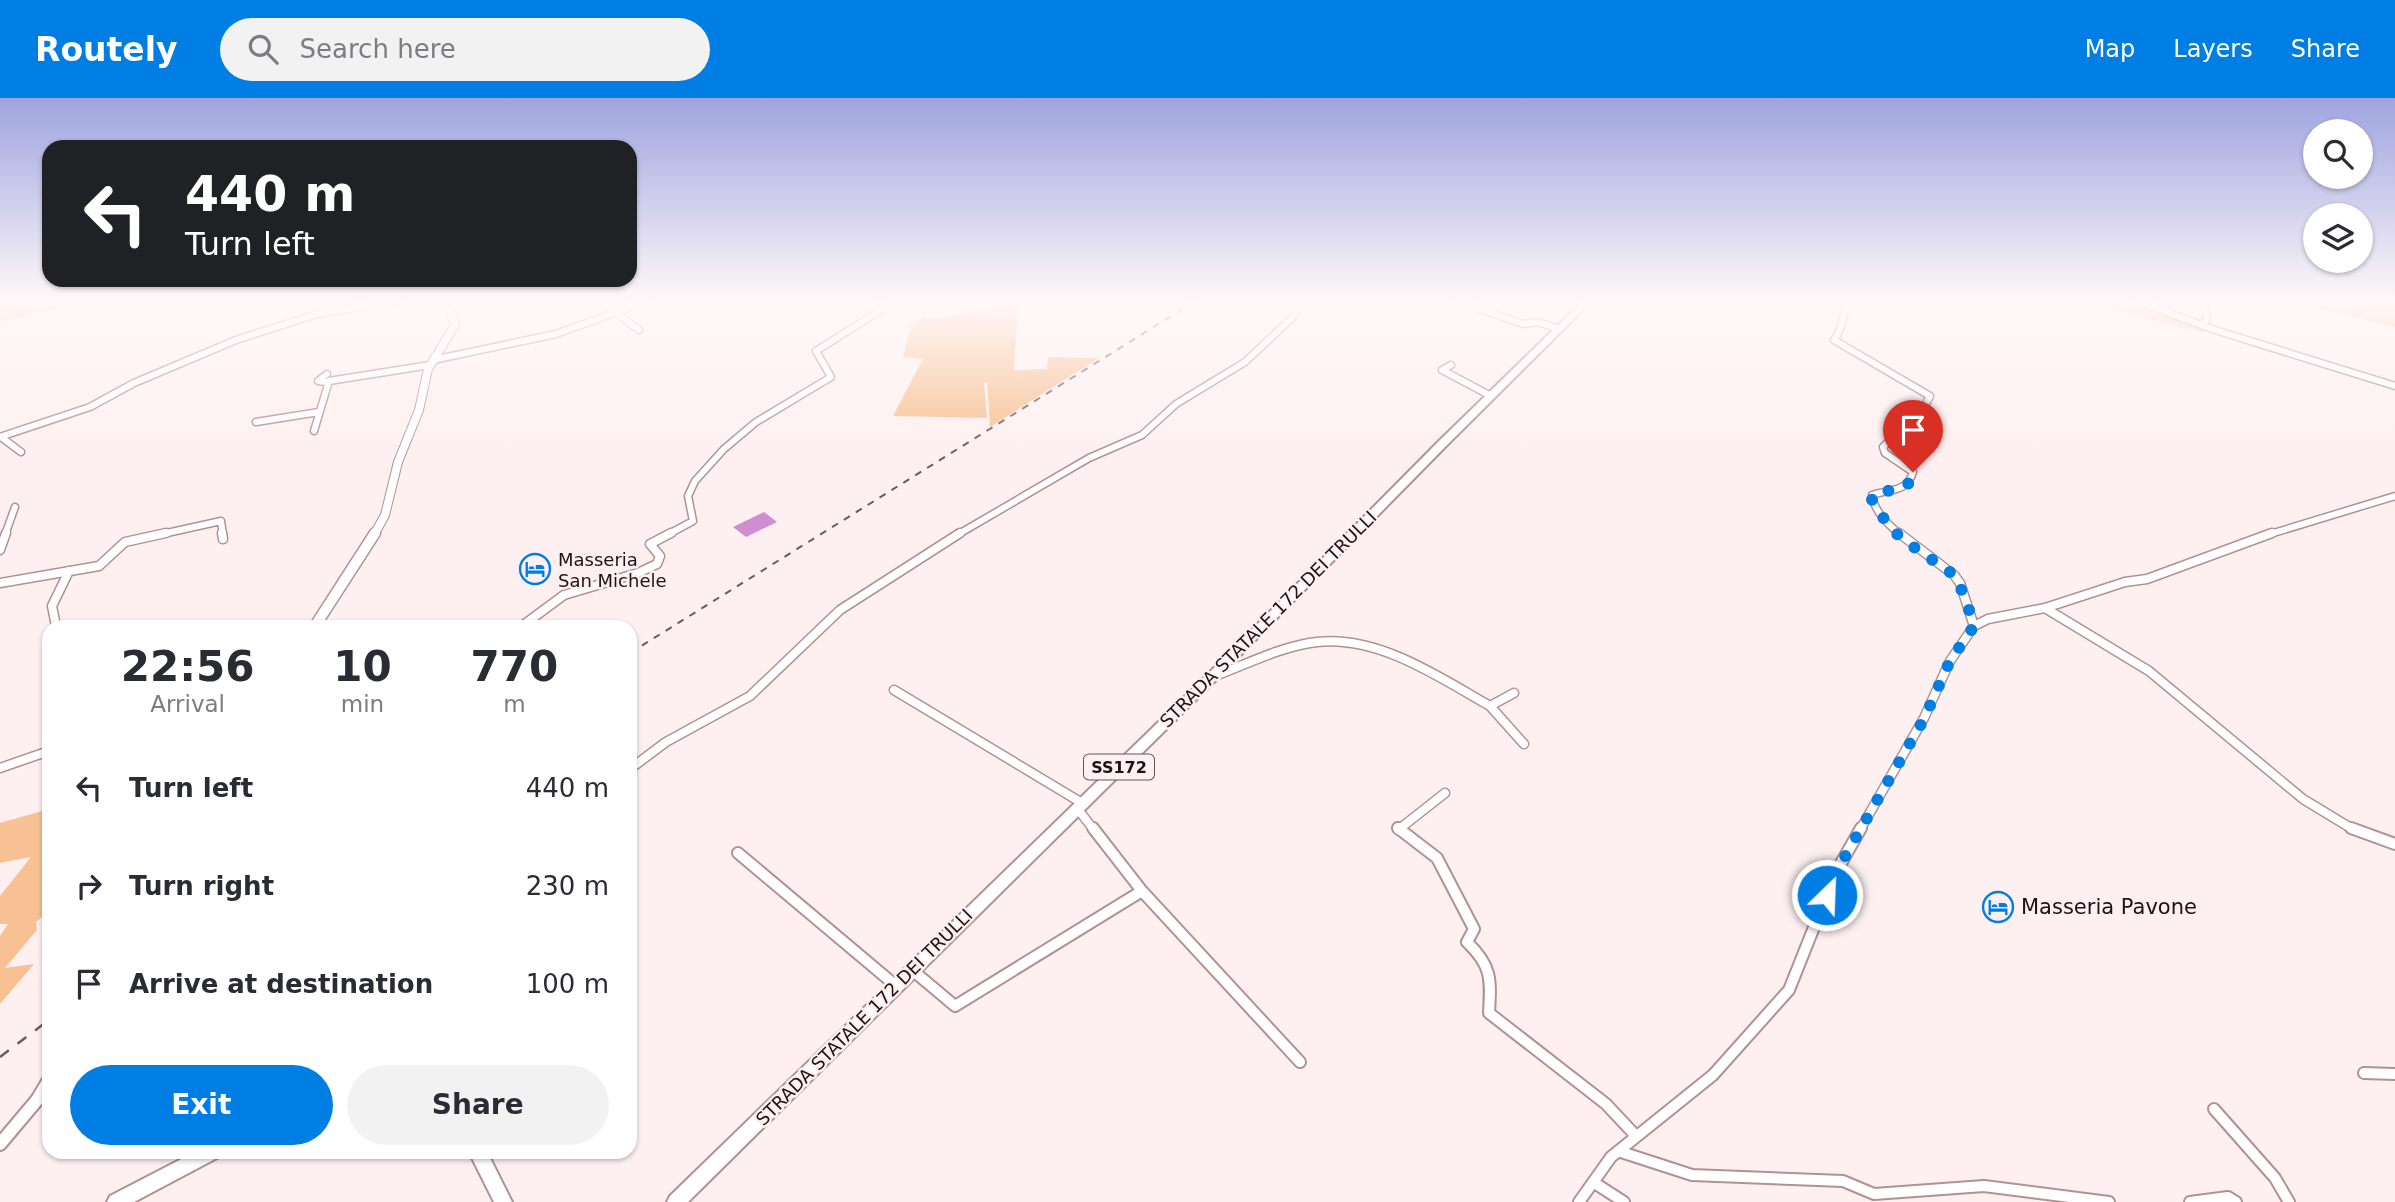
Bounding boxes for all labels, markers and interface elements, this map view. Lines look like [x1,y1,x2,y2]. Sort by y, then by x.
search box [220,18,710,81]
text: Routely [35,30,178,69]
icon: search [244,30,282,68]
text: Search here [300,34,456,64]
text: Map [2085,35,2135,63]
text: Layers [2173,35,2253,63]
text: Share [2291,35,2360,63]
map controls [2303,119,2373,273]
button: search [2303,119,2373,189]
text: 440 m [185,166,355,223]
icon: left [70,168,161,259]
button: layers [2303,203,2373,273]
text: Turn left [185,225,315,263]
pin [1883,400,1943,472]
icon: arrive [1894,411,1932,449]
street label: STRADA STATALE 172 DEI TRULLI [1155,506,1381,732]
place label: Masseria San Michele [558,549,667,591]
hotel icon: Masseria San Michele [518,552,552,586]
text: 22:56 [121,642,254,691]
text: 10 [333,642,392,691]
text: 770 [471,642,558,691]
text: Arrival [150,691,225,717]
text: min [341,691,384,717]
text: m [503,691,526,717]
road number: SS172 [1084,754,1154,780]
icon: left [70,769,108,807]
text: Turn left [129,773,253,803]
text: 440 m [526,773,609,803]
position arrow [1790,858,1864,932]
icon: right [70,867,108,905]
text: Turn right [129,871,274,901]
text: 230 m [526,871,609,901]
hotel icon: Masseria Pavone [1981,890,2015,924]
place label: Masseria Pavone [2021,895,2197,919]
street label: STRADA STATALE 172 DEI TRULLI [751,904,977,1130]
icon: arrive [70,965,108,1003]
text: Arrive at destination [129,969,433,999]
text: 100 m [526,969,609,999]
button: Exit [70,1065,333,1145]
button: Share [347,1065,609,1145]

